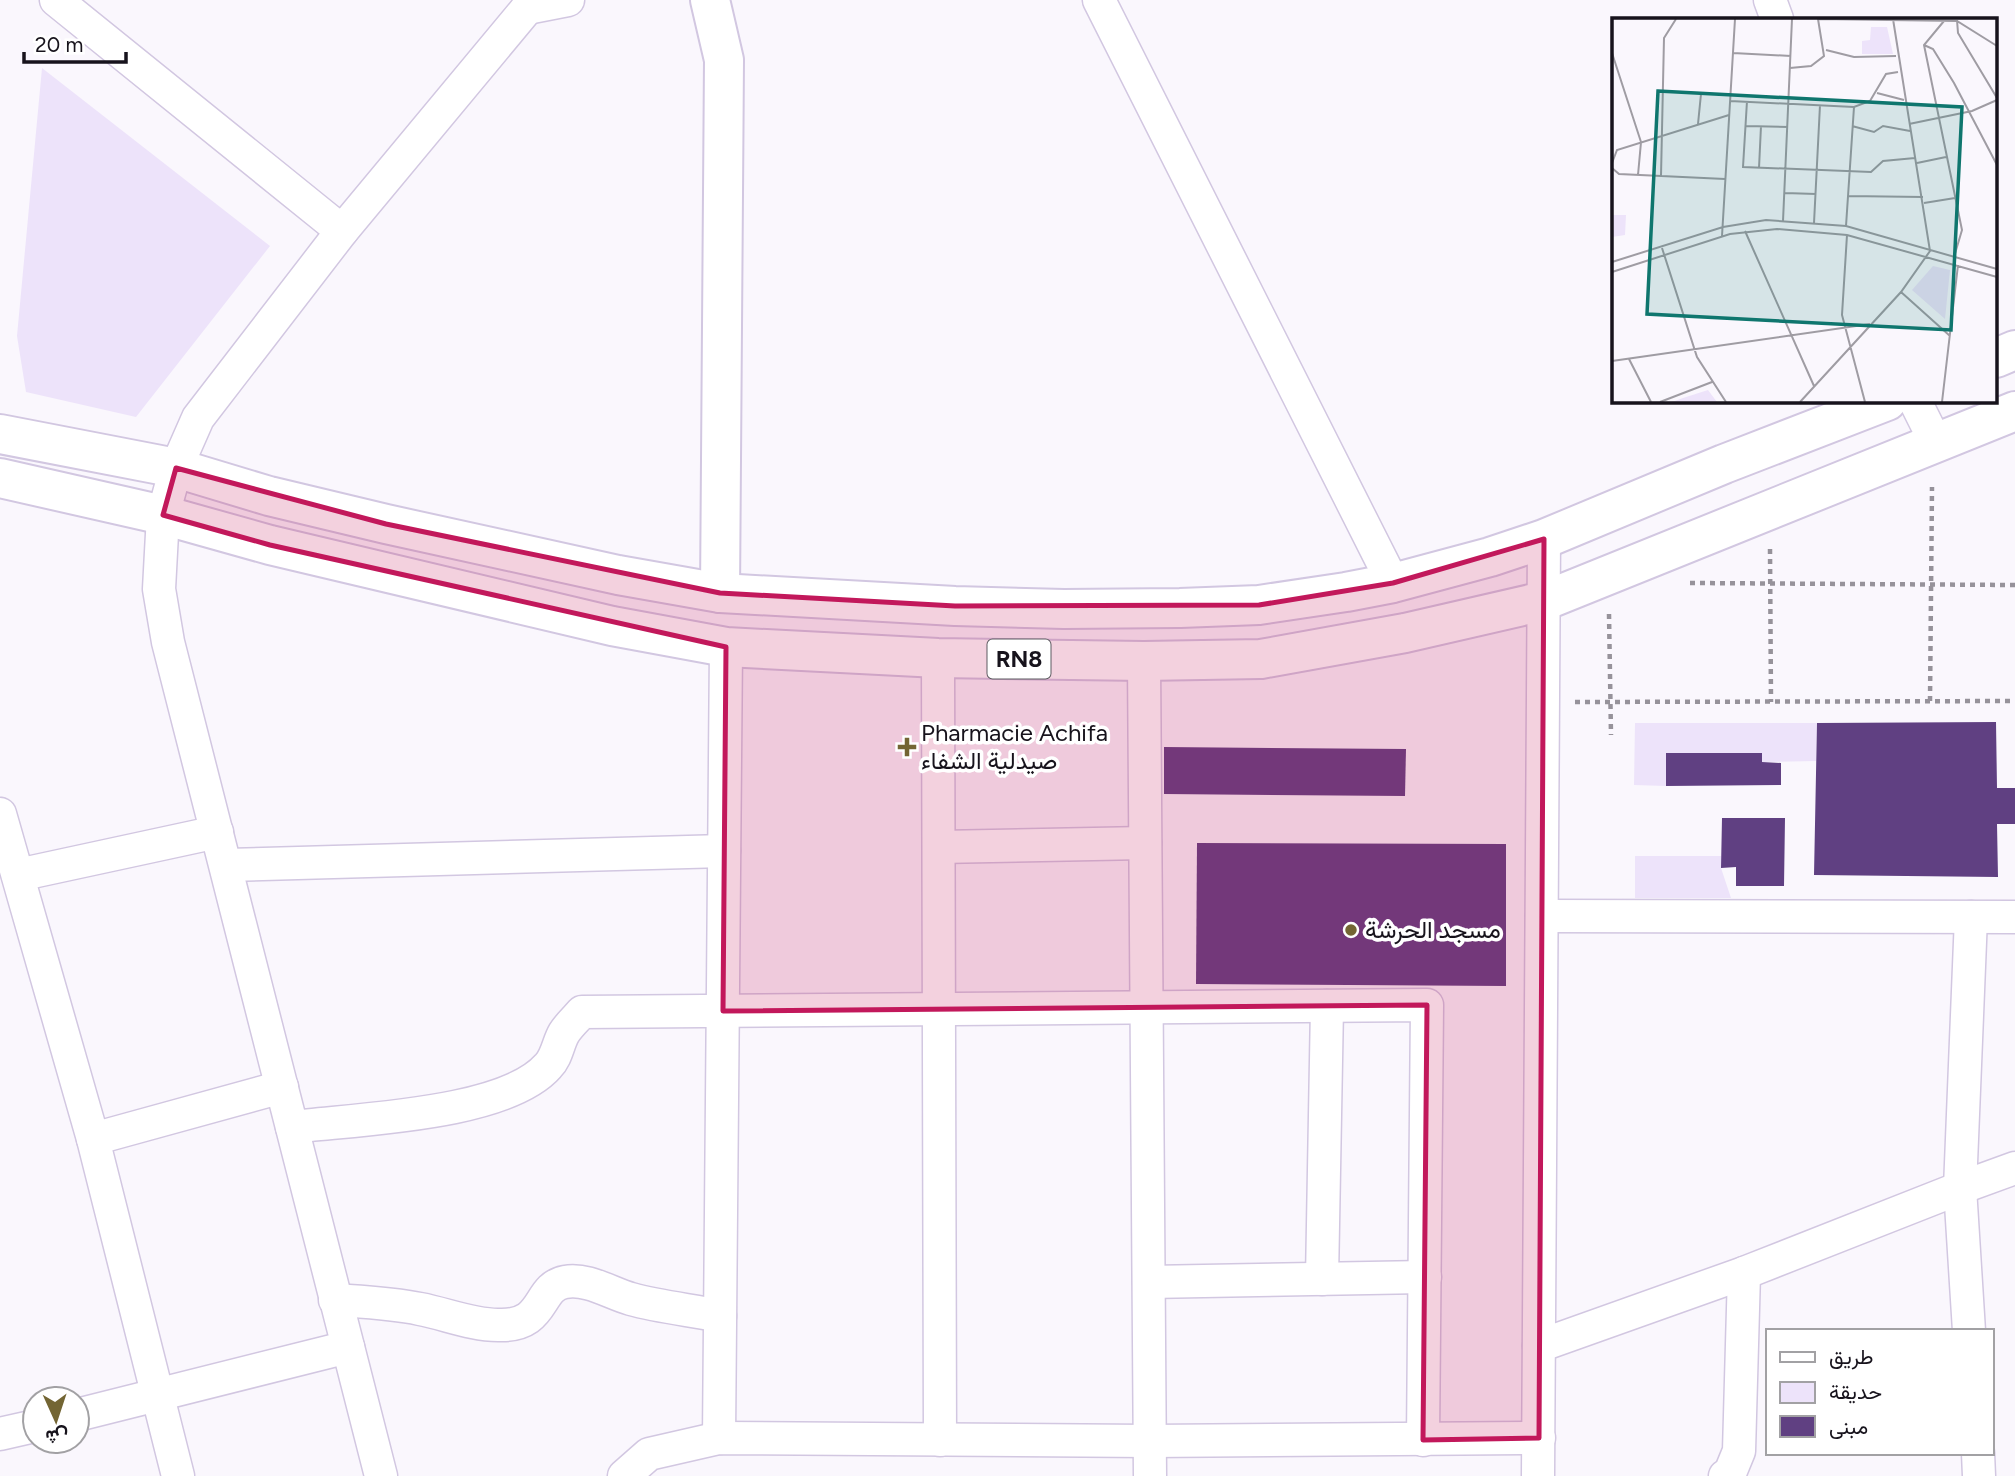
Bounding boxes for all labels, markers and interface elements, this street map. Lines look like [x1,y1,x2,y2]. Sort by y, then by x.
inset map [1612,18,1997,402]
scale bar [24,21,126,65]
text: 20 m [35,32,83,57]
road number: RN8 [988,639,1050,678]
place label: Pharmacie Achifa صيدلية الشفاء [921,718,1108,775]
marker: Pharmacie Achifa صيدلية الشفاء [899,739,915,755]
place label: مسجد الحرشة [1365,915,1501,945]
marker: مسجد الحرشة [1343,922,1359,938]
legend [1766,1329,1994,1455]
text: طريق [1829,1344,1874,1370]
text: حديقة [1829,1379,1882,1404]
north arrow [21,1385,91,1455]
text: مبنى [1829,1414,1868,1439]
text: ش [45,1424,69,1449]

